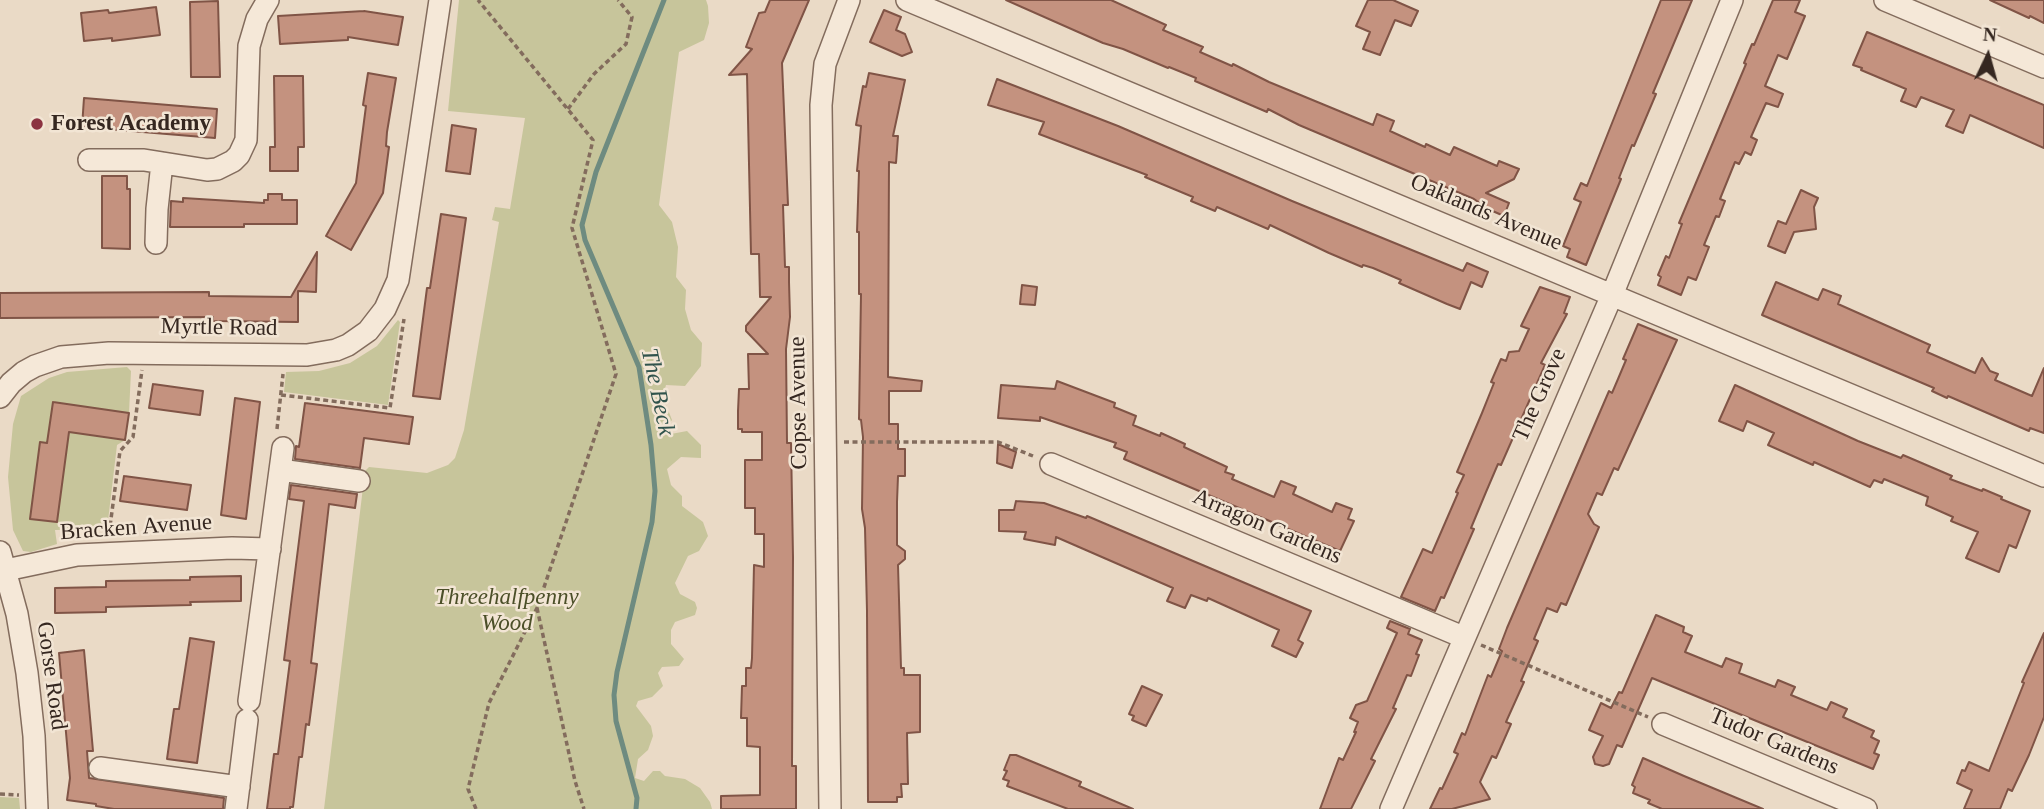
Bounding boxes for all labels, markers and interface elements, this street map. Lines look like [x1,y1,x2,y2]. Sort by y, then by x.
north arrow [1953,21,2023,91]
text: N [1982,24,1998,46]
place label: Forest Academy [51,110,211,138]
marker: Forest Academy [29,116,45,132]
street label: Oaklands Avenue [1406,169,1566,257]
street label: Myrtle Road [160,313,278,343]
street label: Copse Avenue [784,336,814,470]
street label: The Grove [1507,344,1573,446]
water label: The Beck [634,346,680,438]
street label: Arragon Gardens [1188,483,1346,571]
street label: Bracken Avenue [59,509,213,547]
park label: Threehalfpenny Wood [435,584,579,638]
street label: Gorse Road [30,620,72,732]
street label: Tudor Gardens [1705,702,1843,782]

